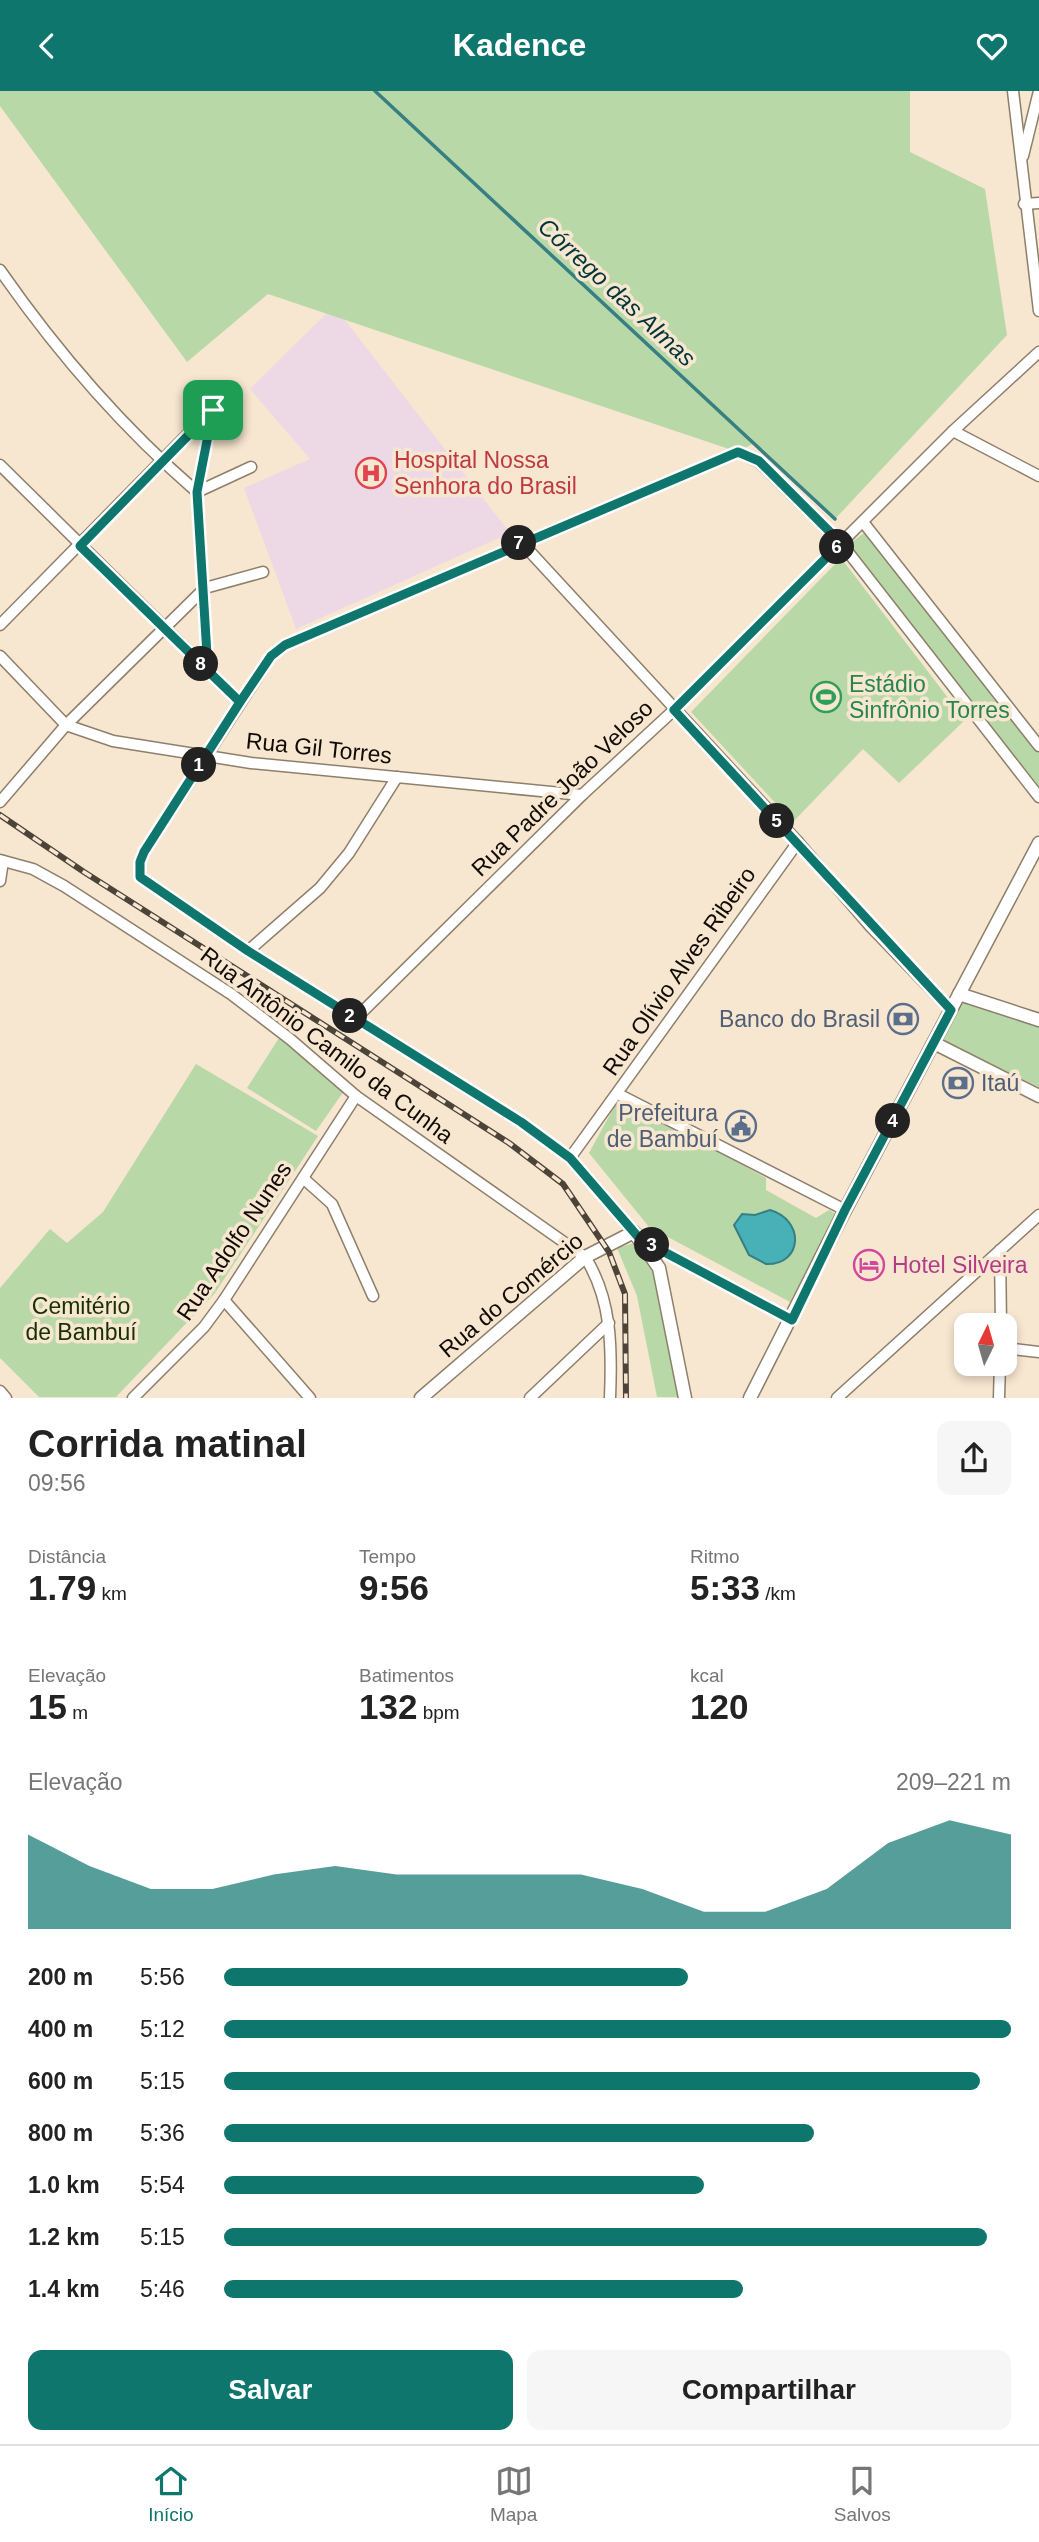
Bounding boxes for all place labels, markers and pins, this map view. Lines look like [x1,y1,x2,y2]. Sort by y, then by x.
pin [183,380,243,440]
place label: Hospital Nossa Senhora do Brasil [394,447,577,499]
hospital icon: Hospital Nossa Senhora do Brasil [354,456,388,490]
pin: 7 [502,525,536,561]
pin: 6 [820,529,854,565]
pin: 8 [184,647,218,681]
place label: Estádio Sinfrônio Torres [849,671,1010,723]
sports icon: Estádio Sinfrônio Torres [809,680,843,714]
pin: 1 [182,747,216,783]
pin: 5 [760,803,794,839]
pin: 2 [332,999,368,1033]
bank icon: Banco do Brasil [886,1002,920,1036]
place label: Banco do Brasil [719,1006,880,1032]
bank icon: Itaú [941,1066,975,1100]
place label: Itaú [981,1070,1019,1096]
place label: Prefeitura de Bambuí [607,1100,719,1152]
pin: 4 [876,1103,910,1139]
public building icon: Prefeitura de Bambuí [724,1109,758,1143]
pin: 3 [634,1227,670,1263]
hotel icon: Hotel Silveira [852,1248,886,1282]
place label: Hotel Silveira [892,1252,1028,1278]

